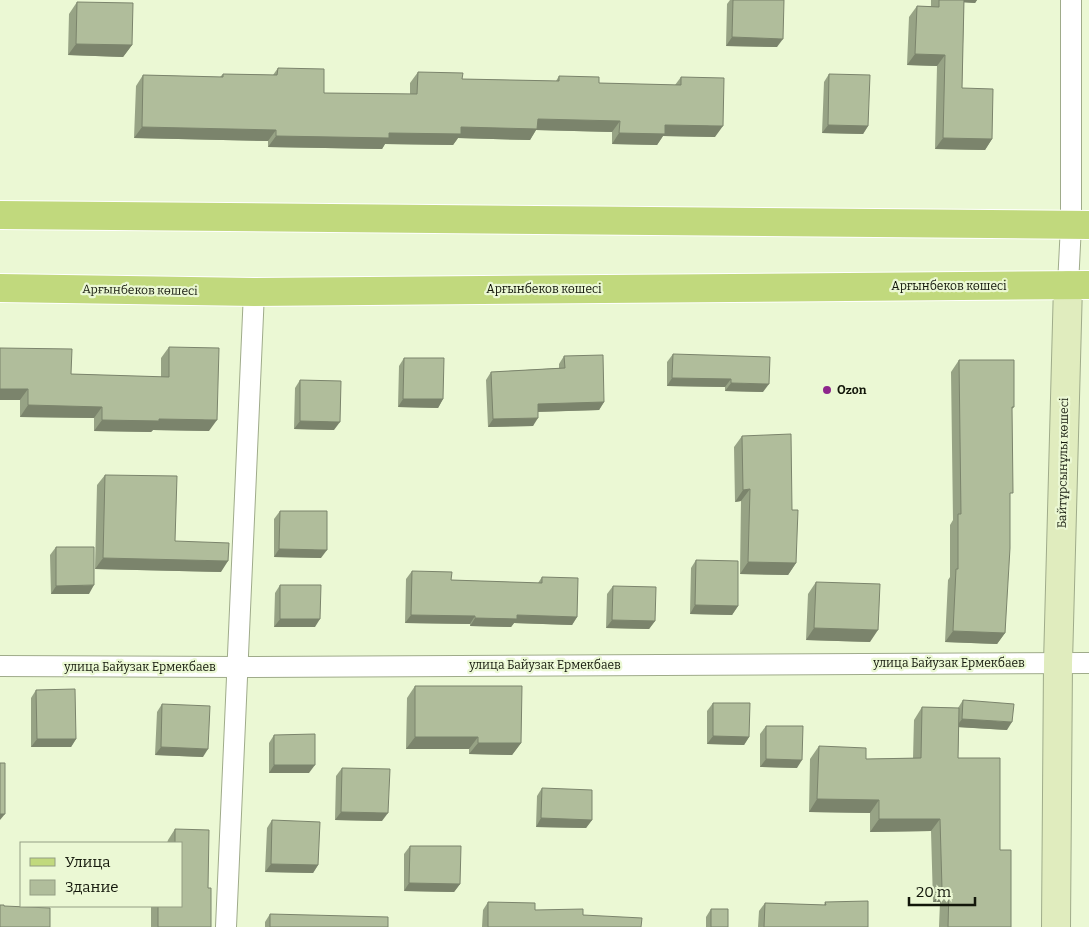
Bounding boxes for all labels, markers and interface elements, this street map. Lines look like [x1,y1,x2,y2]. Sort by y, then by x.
street label: Арғынбеков көшесі [891,279,1007,293]
street label: Арғынбеков көшесі [82,282,198,298]
street label: Арғынбеков көшесі [486,282,602,296]
place label: Ozon [837,383,867,397]
marker: Ozon [821,384,833,396]
street label: Байтұрсынұлы көшесі [1055,397,1071,528]
street label: улица Байузак Ермекбаев [872,656,1025,670]
street label: улица Байузак Ермекбаев [468,658,621,672]
street label: улица Байузак Ермекбаев [63,660,216,674]
legend [20,842,182,907]
text: Улица [65,853,111,871]
scale bar [909,874,975,906]
text: Здание [65,878,119,896]
text: 20 m [916,883,952,901]

